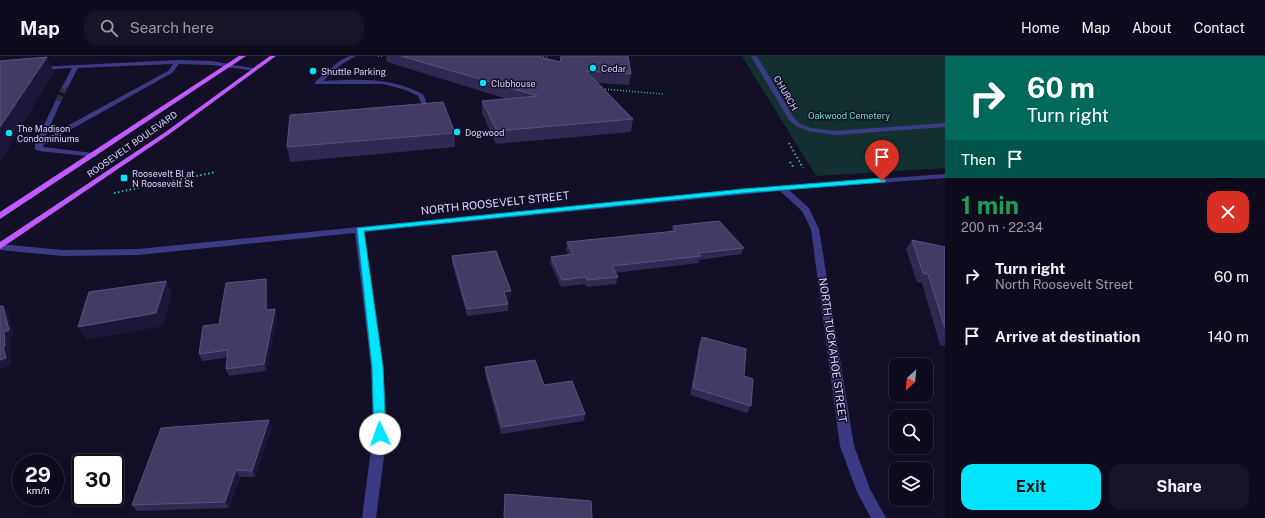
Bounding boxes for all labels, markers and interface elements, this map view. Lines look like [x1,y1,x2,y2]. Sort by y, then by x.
search box [84,10,364,46]
text: Map [20,17,60,39]
icon: search [98,17,120,39]
text: Search here [130,19,214,36]
text: Home [1021,20,1060,36]
text: Map [1082,20,1110,36]
text: About [1132,20,1172,36]
text: Contact [1194,20,1245,36]
marker: Cedar [588,63,598,73]
place label: Cedar [601,63,627,74]
marker: Shuttle Parking [308,66,318,76]
place label: Shuttle Parking [321,66,386,77]
text: 60 m [1027,71,1095,104]
icon: right [961,72,1013,124]
street label: CHURCH [772,74,800,112]
marker: Clubhouse [478,78,488,88]
place label: Clubhouse [491,78,536,89]
text: Turn right [1027,105,1109,126]
street label: ROOSEVELT BOULEVARD [85,109,179,179]
park label: Oakwood Cemetery [808,110,890,121]
place label: The Madison Condominiums [17,123,79,144]
marker: Dogwood [452,127,462,137]
place label: Dogwood [465,127,504,138]
marker: The Madison Condominiums [4,128,14,138]
pin [865,140,899,181]
icon: arrive [871,146,893,168]
icon: arrive [1004,148,1026,170]
text: Then [961,151,996,168]
place label: Roosevelt Bl at N Roosevelt St [132,168,195,189]
marker: Roosevelt Bl at N Roosevelt St [119,173,129,183]
street label: NORTH ROOSEVELT STREET [420,189,570,217]
text: 1 min [961,191,1019,219]
button: close [1207,191,1249,233]
text: 200 m · 22:34 [961,220,1043,235]
text: Turn right [995,260,1065,277]
icon: right [961,265,983,287]
text: 60 m [1214,268,1249,285]
street label: NORTH TUCKAHOE STREET [817,277,849,424]
text: North Roosevelt Street [995,277,1133,292]
icon: arrive [961,325,983,347]
text: Arrive at destination [995,328,1140,345]
text: 140 m [1208,328,1249,345]
north arrow [889,358,933,402]
map controls [889,358,933,506]
button: search [889,410,933,454]
position arrow [359,413,401,455]
speed limit sign: 30 [72,454,124,506]
button: layers [889,462,933,506]
text: 29 [25,463,51,487]
button: Exit [961,464,1101,510]
button: Share [1109,464,1249,510]
text: km/h [26,484,50,496]

